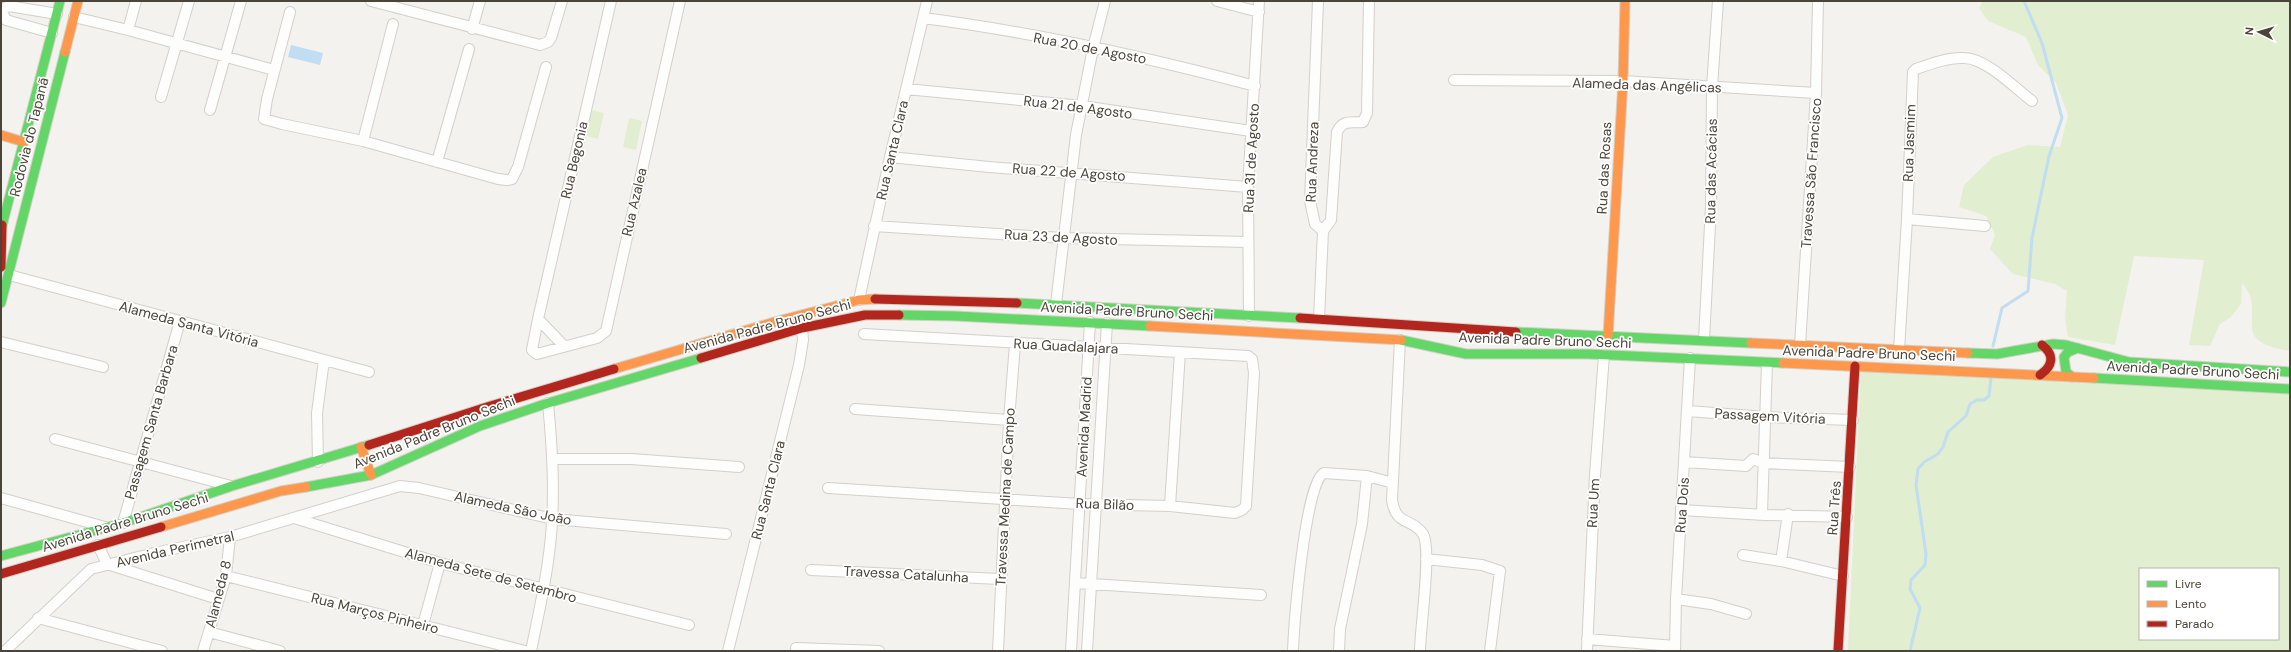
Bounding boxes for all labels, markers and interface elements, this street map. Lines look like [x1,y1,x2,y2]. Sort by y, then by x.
north arrow [2239,12,2279,52]
text: N [2242,27,2256,36]
street label: Rua 20 de Agosto [1032,28,1148,68]
street label: Alameda das Angélicas [1572,73,1722,97]
street label: Rodovia do Tapanã [5,75,53,199]
street label: Rua 21 de Agosto [1022,91,1134,123]
street label: Travessa São Francisco [1797,97,1825,249]
street label: Rua Santa Clara [872,98,912,202]
street label: Rua 31 de Agosto [1239,103,1263,213]
street label: Rua Jasmim [1899,104,1919,182]
street label: Rua das Acácias [1701,118,1721,224]
street label: Rua Begonia [556,120,592,200]
street label: Rua Andreza [1302,121,1322,203]
street label: Rua das Rosas [1593,121,1615,215]
street label: Rua 22 de Agosto [1012,159,1126,185]
street label: Rua Azalea [617,166,651,238]
street label: Rua 23 de Agosto [1004,225,1118,249]
street label: Avenida Padre Bruno Sechi [681,295,853,357]
street label: Alameda Santa Vitória [117,297,261,351]
street label: Avenida Padre Bruno Sechi [1040,297,1214,325]
street label: Avenida Padre Bruno Sechi [1458,328,1632,352]
street label: Rua Guadalajara [1013,334,1119,358]
street label: Avenida Padre Bruno Sechi [1782,341,1956,365]
street label: Passagem Santa Barbara [120,343,182,501]
street label: Avenida Padre Bruno Sechi [2106,356,2280,384]
street label: Avenida Madrid [1072,376,1096,478]
street label: Avenida Padre Bruno Sechi [350,391,518,473]
street label: Passagem Vitória [1714,404,1826,428]
street label: Travessa Medina de Campo [991,407,1019,587]
street label: Rua Santa Clara [747,438,789,542]
street label: Rua Dois [1671,476,1693,534]
street label: Rua Um [1583,478,1603,528]
street label: Rua Três [1823,480,1845,536]
street label: Alameda São João [453,487,573,529]
street label: Avenida Padre Bruno Sechi [40,488,210,556]
street label: Rua Bilão [1075,494,1135,514]
street label: Avenida Perimetral [114,527,236,571]
street label: Alameda Sete de Setembro [403,543,579,607]
street label: Alameda 8 [201,558,235,630]
street label: Travessa Catalunha [843,562,969,586]
legend [2139,568,2279,640]
text: Livre [2175,576,2202,592]
street label: Rua Marços Pinheiro [309,588,441,638]
text: Lento [2175,596,2206,612]
text: Parado [2175,616,2214,632]

